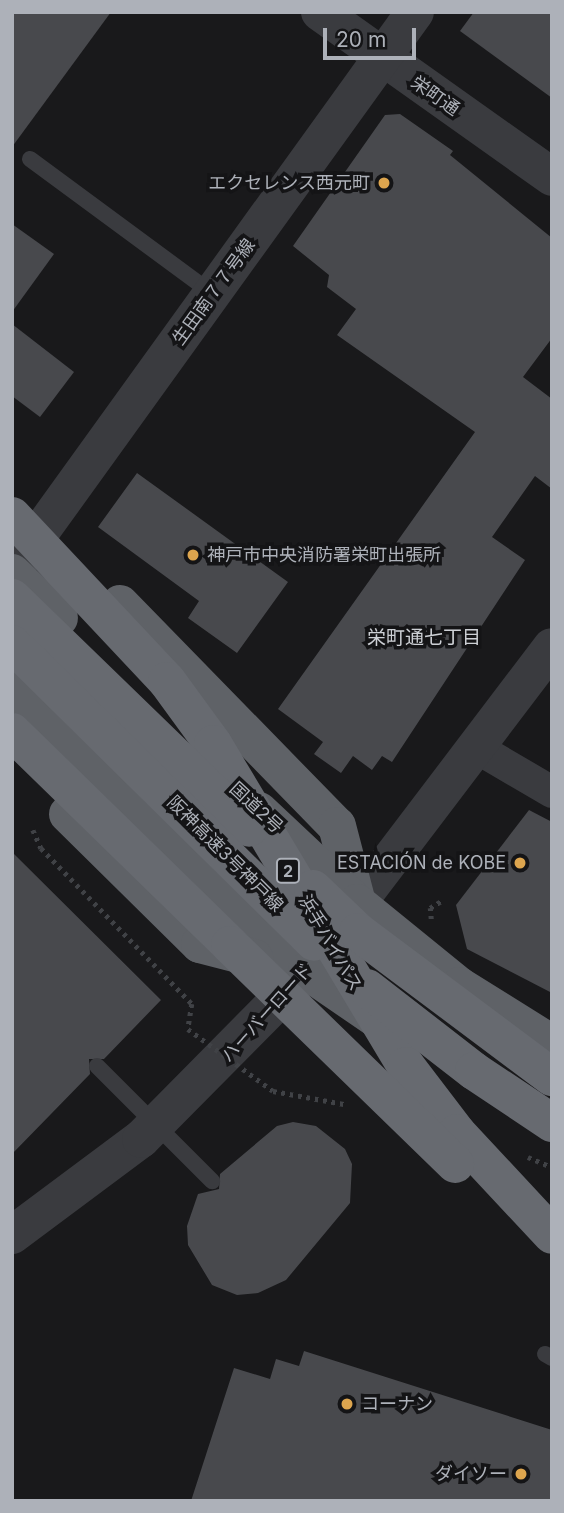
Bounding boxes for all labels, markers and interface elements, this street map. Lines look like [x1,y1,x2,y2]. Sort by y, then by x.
scale bar [326,14,419,58]
text: 20 m [336,27,386,52]
street label: 栄町通 [407,72,463,120]
place label: エクセレンス西元町 [208,172,370,194]
marker: エクセレンス西元町 [376,175,392,191]
street label: 生田南７７号線 [168,235,260,349]
place label: 神戸市中央消防署栄町出張所 [207,544,441,566]
marker: 神戸市中央消防署栄町出張所 [185,547,201,563]
district label: 栄町通七丁目 [367,627,481,649]
street label: 国道2号 [225,778,287,838]
street label: 阪神高速3号神戸線 [163,792,287,916]
place label: ESTACIÓN de KOBE [337,852,506,874]
marker: ESTACIÓN de KOBE [512,855,528,871]
road number: 2 [276,858,300,884]
street label: 浜手バイパス [294,891,366,995]
street label: ハーバーロード [217,959,317,1067]
place label: コーナン [361,1393,433,1415]
marker: コーナン [339,1396,355,1412]
place label: ダイソー [435,1463,507,1485]
marker: ダイソー [513,1466,529,1482]

